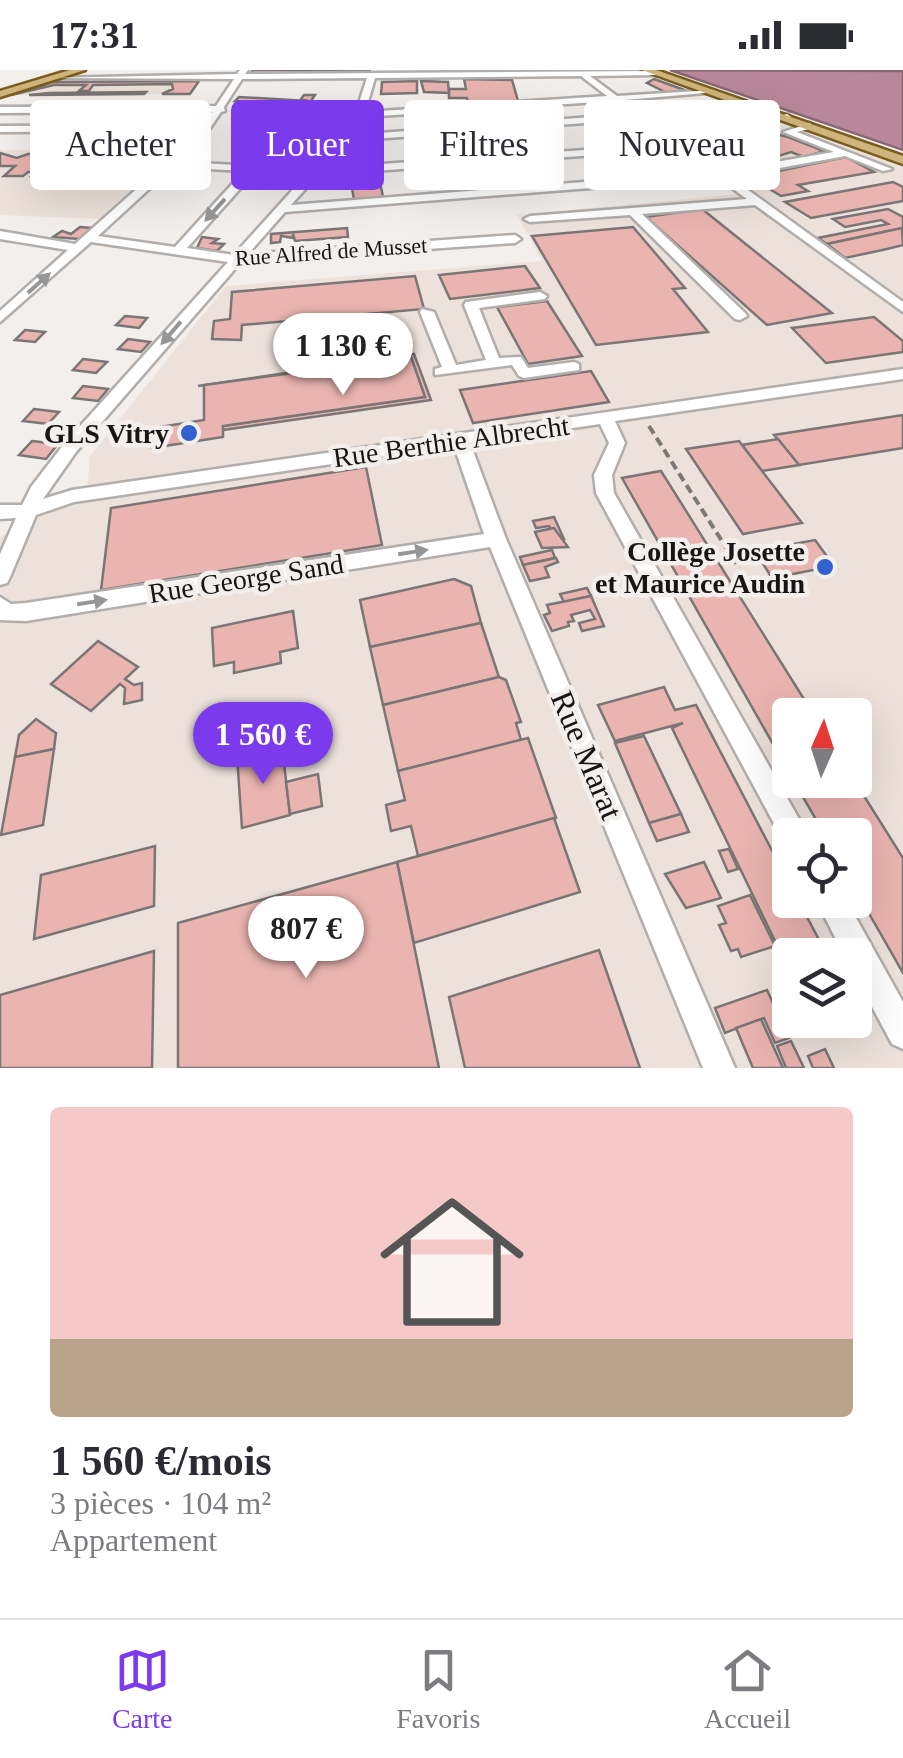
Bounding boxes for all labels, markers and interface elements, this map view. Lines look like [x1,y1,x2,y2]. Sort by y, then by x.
text: 17:31 [50,14,139,56]
chip: Acheter [30,100,211,190]
chip: Louer [231,100,384,190]
chip: Filtres [404,100,564,190]
chip: Nouveau [584,100,780,190]
one-way arrow [204,198,227,222]
street label: Rue Alfred de Musset [234,232,428,271]
one-way arrow [27,272,51,295]
pin: 1 130 € [251,313,435,398]
one-way arrow [161,320,183,345]
text: 1 130 € [295,327,391,363]
street label: Rue Berthie Albrecht [331,410,571,473]
place label: GLS Vitry [44,418,169,449]
marker: GLS Vitry [178,422,200,444]
place label: Collège Josette et Maurice Audin [595,536,805,599]
one-way arrow [398,544,430,559]
street label: Rue George Sand [146,548,346,609]
marker: Collège Josette et Maurice Audin [814,556,836,578]
one-way arrow [77,594,108,609]
street label: Rue Marat [544,685,630,825]
north arrow [772,698,872,798]
map controls [772,698,872,1038]
pin: 1 560 € [171,702,355,787]
text: 1 560 € [215,716,311,752]
button: locate [772,818,872,918]
pin: 807 € [236,896,376,981]
text: 807 € [270,910,342,946]
button: layers [772,938,872,1038]
icon: home [362,1172,542,1352]
text: 1 560 €/mois [50,1438,272,1484]
text: 3 pièces · 104 m² [50,1485,271,1521]
text: Appartement [50,1522,217,1558]
tab: Carte [112,1643,173,1735]
tab: Favoris [396,1643,480,1735]
tab: Accueil [704,1643,791,1735]

